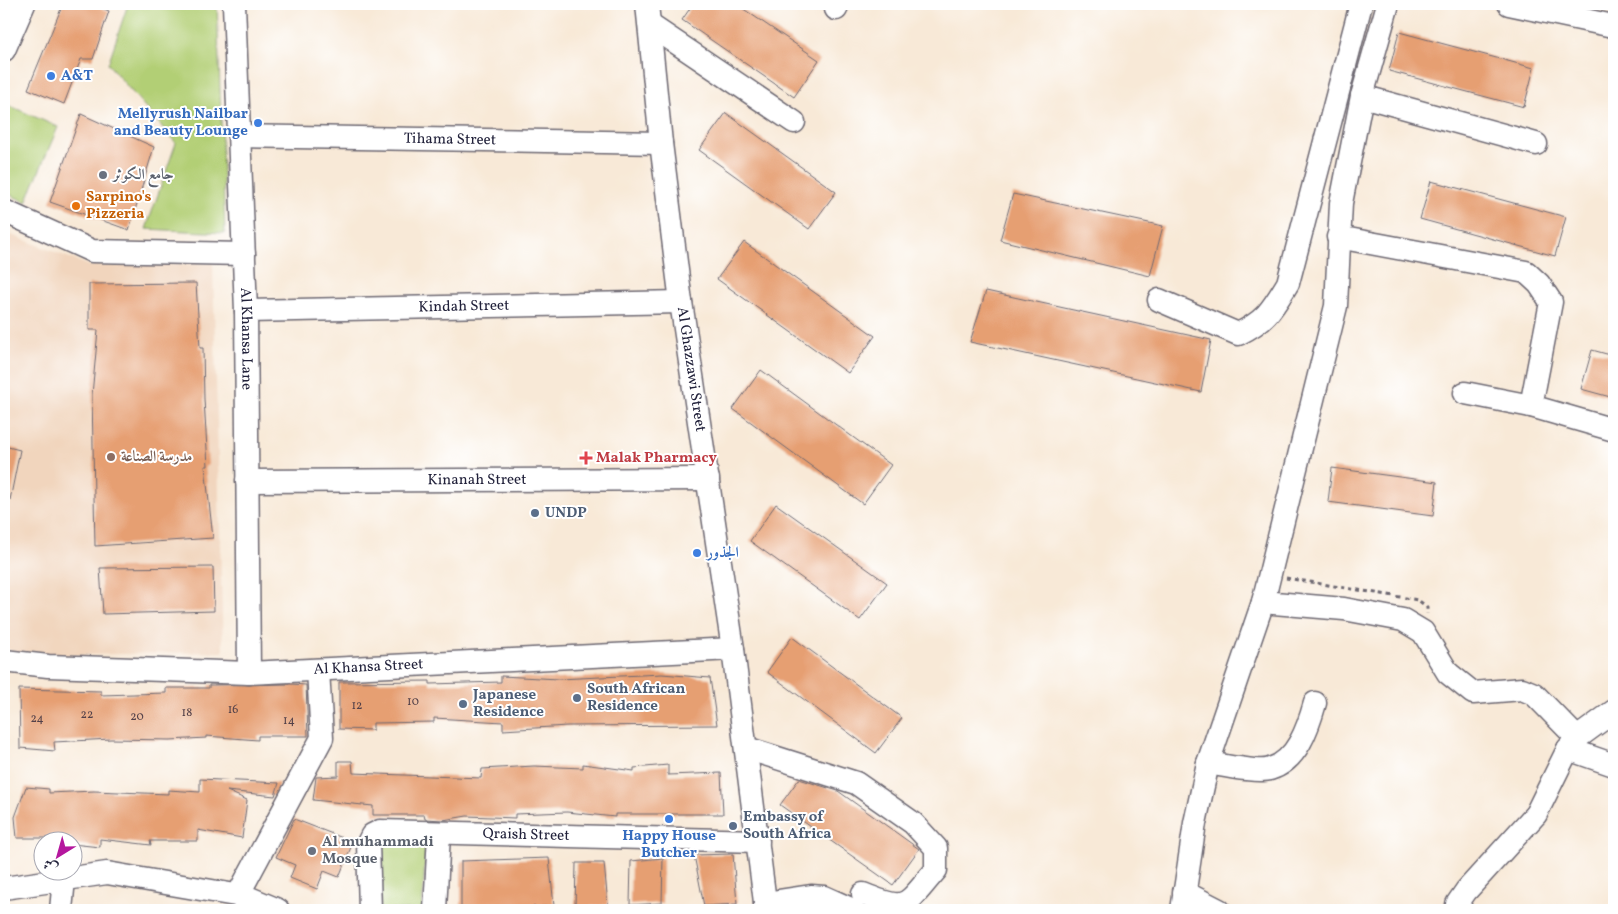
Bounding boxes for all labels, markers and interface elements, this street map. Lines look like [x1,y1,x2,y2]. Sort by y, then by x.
place label: A&T [61,66,93,87]
marker: A&T [45,70,57,82]
place label: Mellyrush Nailbar and Beauty Lounge [114,104,248,142]
marker: Mellyrush Nailbar and Beauty Lounge [252,117,264,129]
street label: Tihama Street [404,128,496,151]
place label: جامع الكوثر [111,165,174,188]
marker: جامع الكوثر [97,169,109,181]
place label: Sarpino's Pizzeria [86,187,151,225]
marker: Sarpino's Pizzeria [70,200,82,212]
street label: Al Khansa Lane [235,287,257,390]
street label: Kindah Street [418,295,510,318]
street label: Al Ghazzawi Street [671,305,711,433]
place label: مدرسة الصناعة [121,447,193,468]
place label: Malak Pharmacy [596,448,717,469]
marker: مدرسة الصناعة [105,451,117,463]
marker: Malak Pharmacy [580,452,592,464]
street label: Kinanah Street [427,469,527,491]
place label: UNDP [545,503,587,524]
marker: UNDP [529,507,541,519]
place label: الجذور [705,543,739,564]
marker: الجذور [691,547,703,559]
street label: Al Khansa Street [313,654,424,680]
place label: South African Residence [587,679,685,717]
place label: Japanese Residence [472,685,544,723]
marker: South African Residence [571,692,583,704]
house number: 10 [407,694,419,710]
house number: 12 [351,698,363,714]
marker: Japanese Residence [457,698,469,710]
house number: 16 [228,702,238,718]
house number: 18 [182,705,192,721]
house number: 22 [81,707,93,723]
house number: 20 [130,709,144,725]
house number: 24 [30,711,44,727]
house number: 14 [283,713,295,729]
place label: Embassy of South Africa [743,807,831,845]
marker: Happy House Butcher [663,813,675,825]
marker: Embassy of South Africa [727,820,739,832]
street label: Qraish Street [482,823,570,847]
place label: Happy House Butcher [622,826,716,864]
north arrow [32,832,82,882]
place label: Al muhammadi Mosque [322,832,434,870]
marker: Al muhammadi Mosque [306,845,318,857]
text: ش [40,853,62,877]

